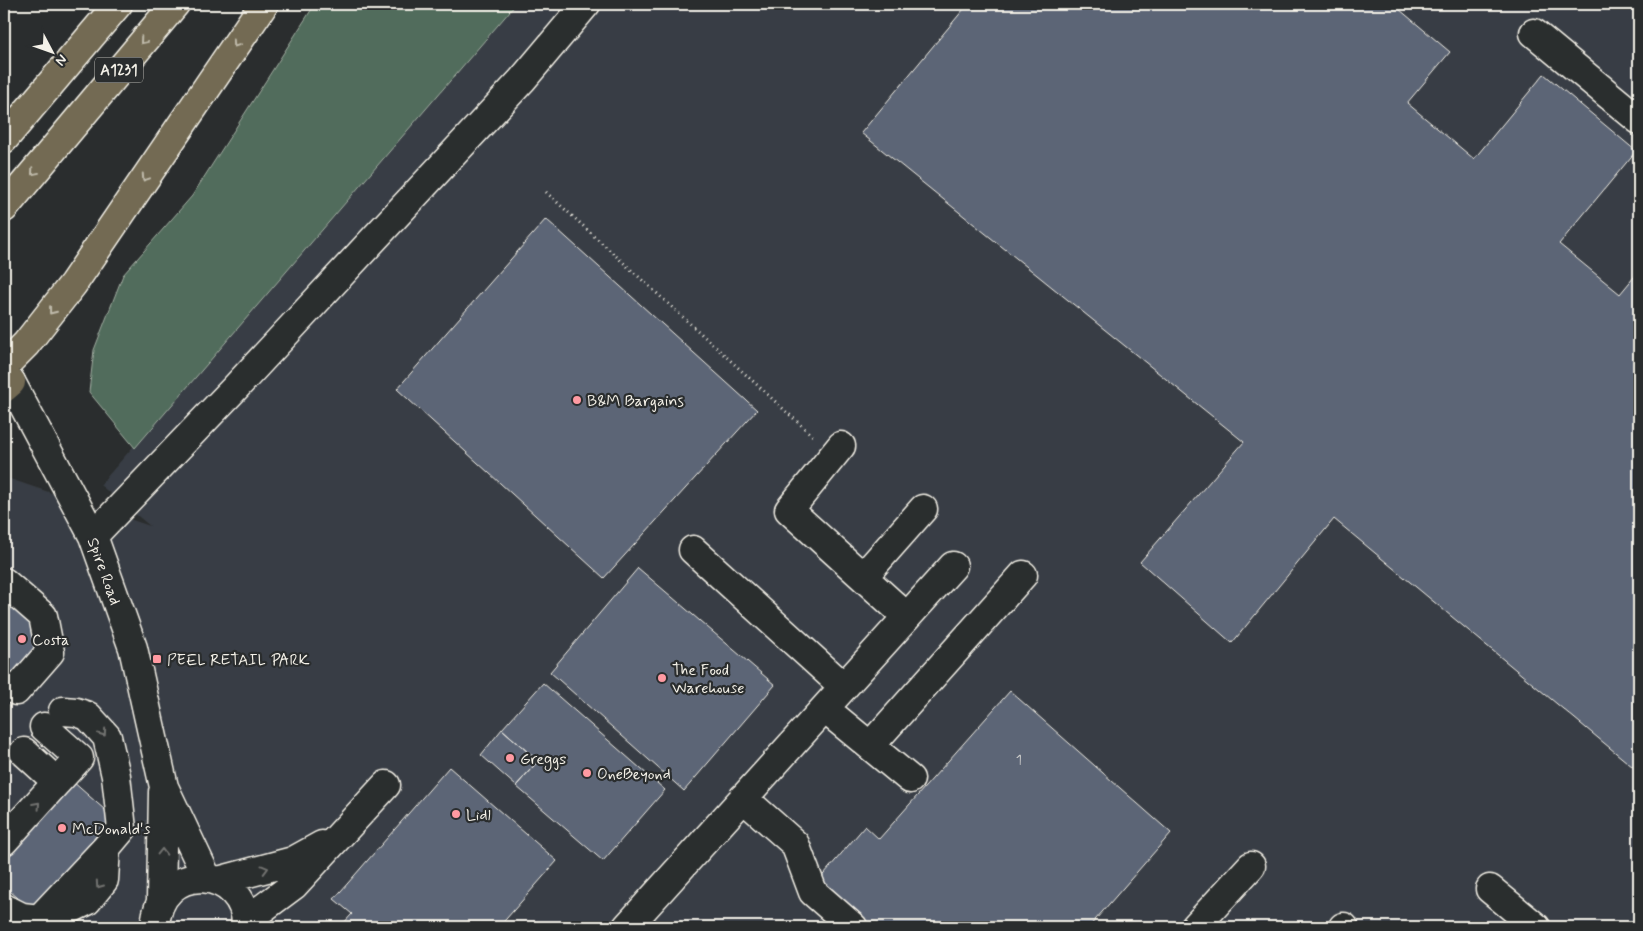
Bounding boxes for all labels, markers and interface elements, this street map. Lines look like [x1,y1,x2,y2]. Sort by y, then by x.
north arrow [28,28,78,78]
one-way arrow [141,35,149,44]
one-way arrow [233,38,242,48]
text: N [51,50,71,69]
road number: A1231 [95,58,143,82]
one-way arrow [31,166,39,175]
one-way arrow [142,173,151,182]
one-way arrow [49,305,57,314]
place label: B&M Bargains [587,391,684,412]
marker: B&M Bargains [571,394,583,406]
street label: Spire Road [82,535,125,608]
place label: Costa [32,630,69,651]
marker: Costa [16,633,28,645]
place label: PEEL RETAIL PARK [167,650,310,671]
marker: PEEL RETAIL PARK [151,653,163,665]
place label: The Food Warehouse [672,660,744,699]
marker: The Food Warehouse [656,672,668,684]
one-way arrow [97,727,106,737]
place label: Greggs [520,749,566,771]
house number: 1 [1016,751,1022,769]
marker: Greggs [504,752,516,764]
place label: OneBeyond [597,764,671,785]
marker: OneBeyond [581,767,593,779]
one-way arrow [31,801,40,810]
place label: Lidl [466,805,491,826]
marker: Lidl [450,808,462,820]
place label: McDonald's [72,819,151,840]
marker: McDonald's [56,822,68,834]
one-way arrow [157,847,167,855]
one-way arrow [261,864,269,874]
one-way arrow [96,879,105,889]

